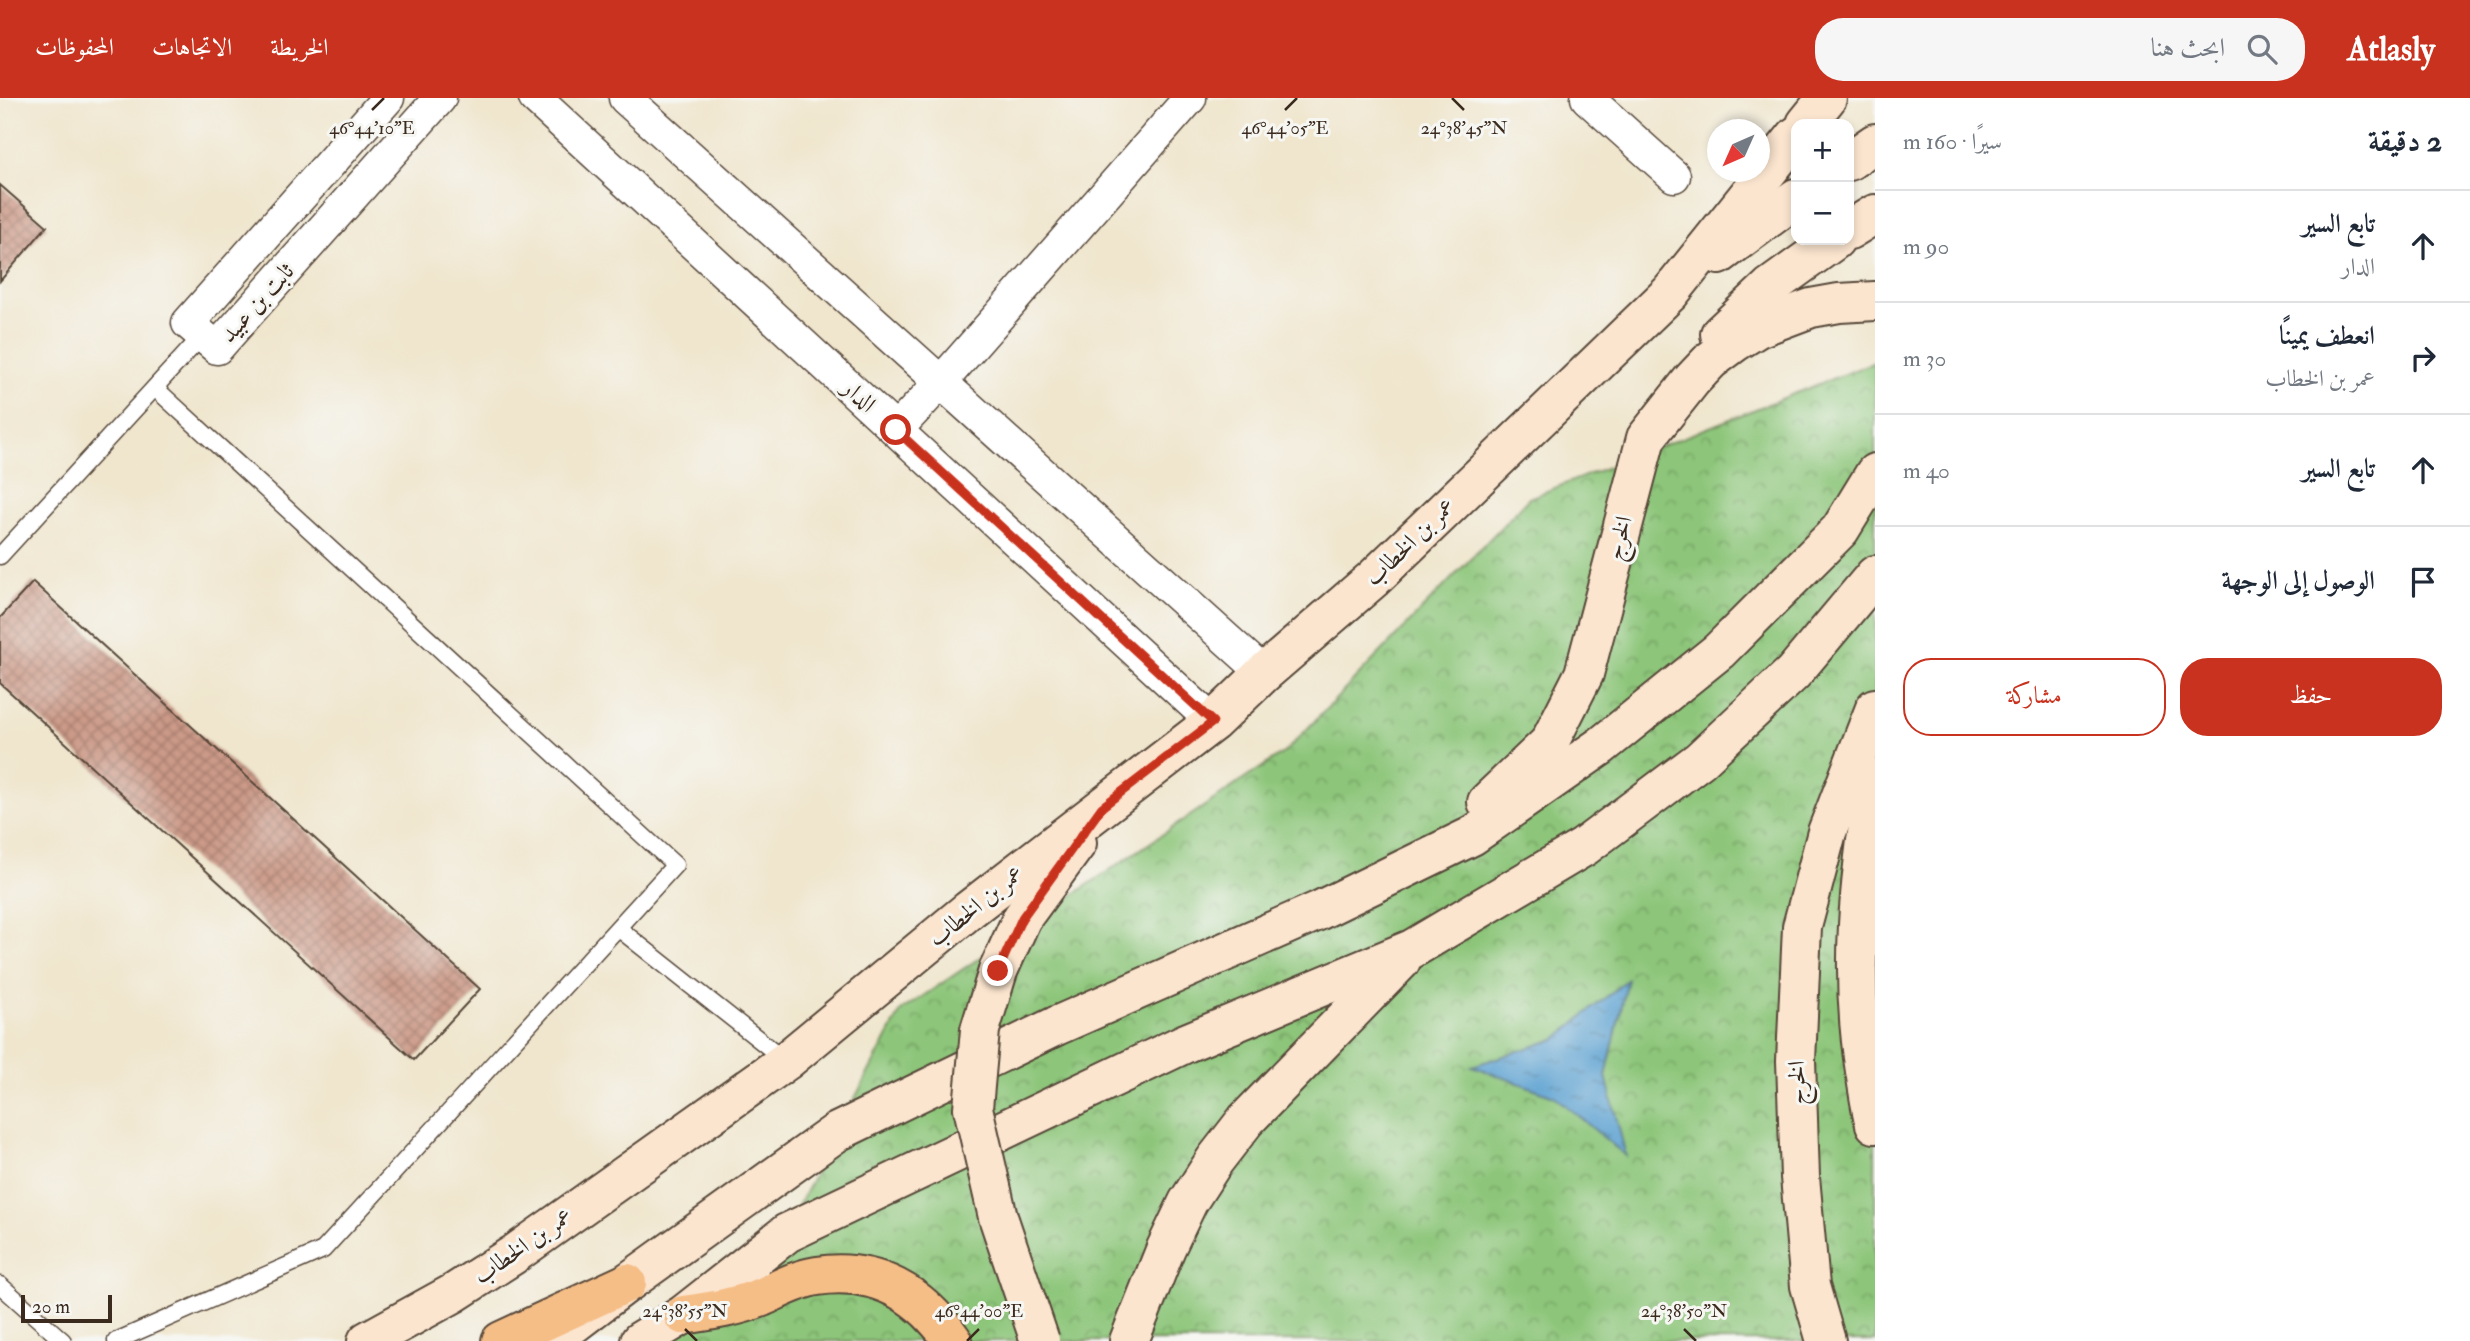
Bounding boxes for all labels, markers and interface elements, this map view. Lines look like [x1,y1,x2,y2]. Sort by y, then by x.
search box [1815,18,2305,81]
text: Atlasly [2347,29,2435,70]
icon: search [2243,30,2281,68]
text: المحفوظات [35,32,114,63]
text: الاتجاهات [152,32,232,63]
text: الخريطة [270,32,329,63]
text: ابحث هنا [2150,32,2225,64]
text: 46°44'10"E [329,117,415,140]
text: 46°44'05"E [1241,117,1329,140]
text: 24°38'45"N [1421,117,1507,140]
north arrow [1707,119,1770,182]
map controls [1791,119,1854,245]
button: + [1791,119,1854,182]
text: 2 دقيقة [2368,123,2442,160]
text: سيرًا · 160 m [1903,127,2002,156]
button: − [1791,182,1854,245]
text: تابع السير [2302,208,2375,240]
icon: ahead [2404,227,2442,265]
text: 90 m [1903,232,1949,261]
text: الدار [2341,252,2375,281]
street label: ثابت بن عبيد [213,256,301,349]
text: انعطف يمينًا [2279,320,2375,352]
icon: right [2404,339,2442,377]
text: 30 m [1903,344,1946,373]
text: عمر بن الخطاب [2265,364,2375,393]
street label: الدار [834,371,882,419]
route start [880,414,911,445]
icon: ahead [2404,451,2442,489]
text: تابع السير [2302,453,2375,485]
text: 40 m [1903,456,1950,485]
street label: عمر بن الخطاب [1358,491,1462,593]
street label: الخرج [1598,513,1645,565]
icon: arrive [2404,563,2442,601]
text: الوصول إلى الوجهة [2222,565,2375,597]
button: مشاركة [1903,658,2166,736]
button: حفظ [2180,658,2442,736]
street label: عمر بن الخطاب [922,858,1030,954]
route end [982,955,1013,986]
street label: الخرج [1781,1060,1818,1105]
street label: عمر بن الخطاب [467,1200,579,1292]
scale bar [21,1292,112,1324]
text: 20 m [32,1295,70,1319]
text: 24°38'55"N [643,1300,727,1323]
text: 46°44'00"E [935,1300,1023,1323]
text: 24°38'50"N [1641,1300,1727,1323]

